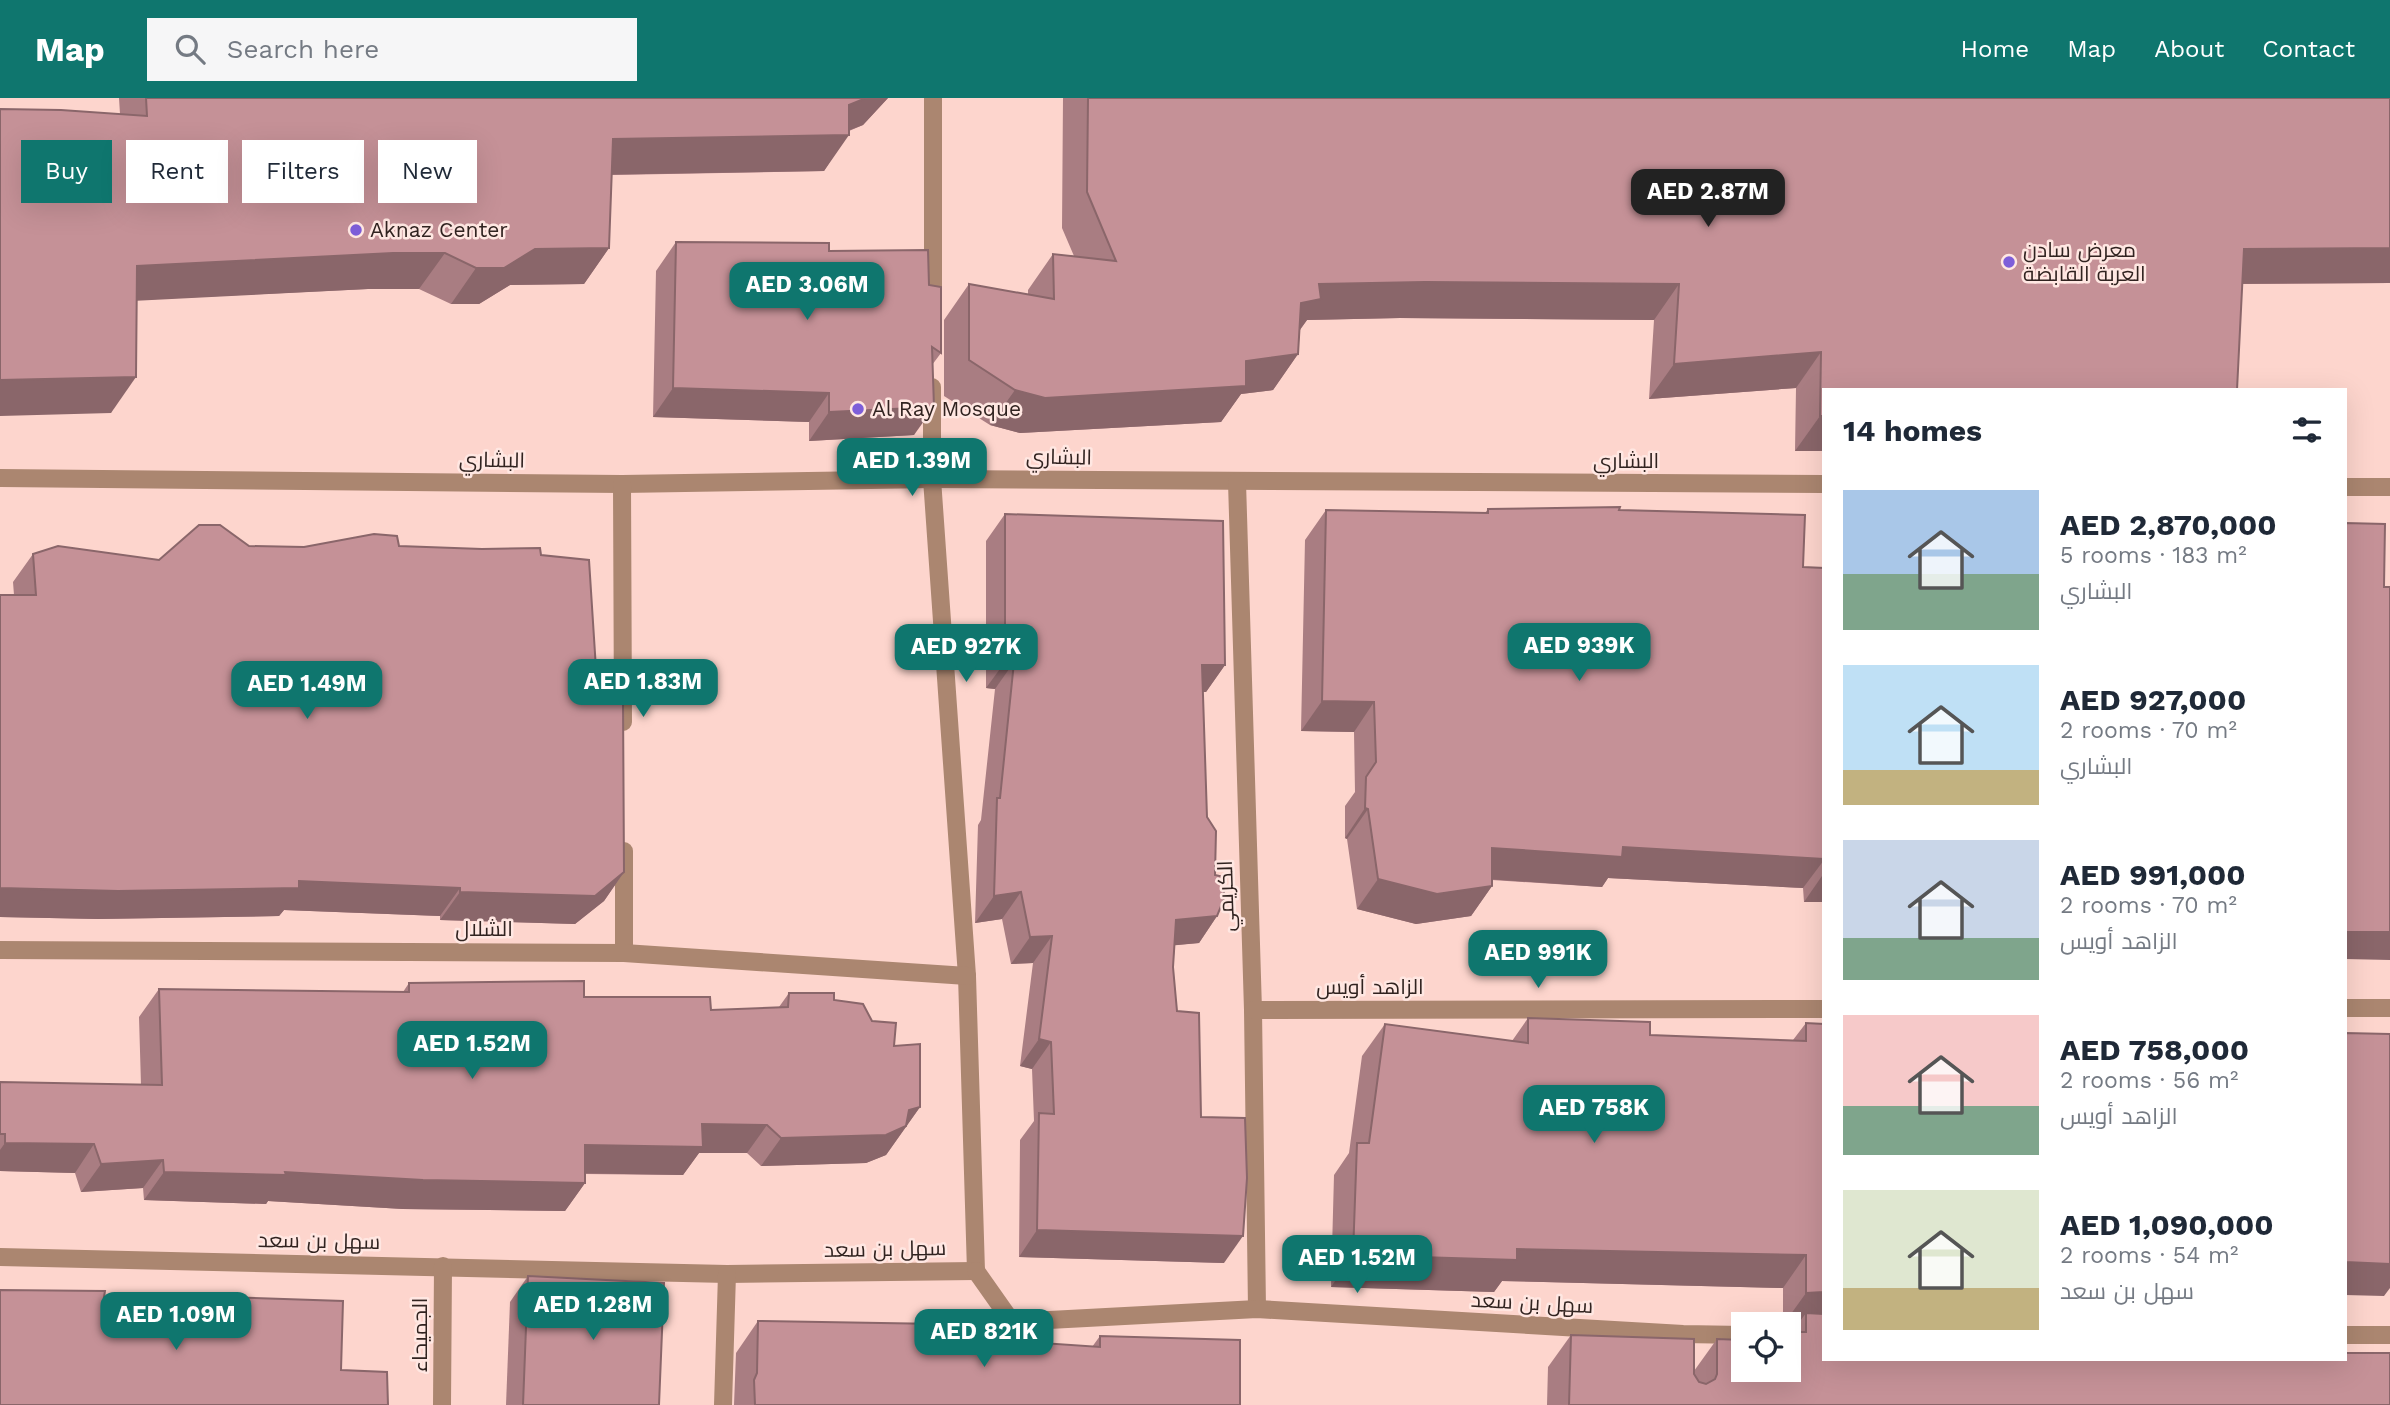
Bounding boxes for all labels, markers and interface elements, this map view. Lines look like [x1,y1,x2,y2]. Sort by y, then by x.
search box [147,18,637,81]
text: Map [35,30,105,69]
icon: search [171,30,209,68]
text: Search here [227,34,379,64]
text: Home [1961,35,2029,63]
text: Map [2067,35,2116,63]
text: About [2154,35,2224,63]
text: Contact [2262,35,2355,63]
chip: Buy [21,140,112,203]
chip: Rent [126,140,228,203]
chip: Filters [242,140,364,203]
chip: New [378,140,477,203]
pin: AED 2.87M [1628,170,1788,229]
text: AED 2.87M [1647,178,1769,205]
place label: Aknaz Center [370,217,508,242]
marker: Aknaz Center [348,222,364,238]
place label: معرض سادن العربة القابضة [2023,237,2146,286]
marker: معرض سادن العربة القابضة [2001,254,2017,270]
pin: AED 3.06M [727,262,887,322]
text: AED 3.06M [745,271,869,298]
place label: Al Ray Mosque [872,396,1021,421]
marker: Al Ray Mosque [850,401,866,417]
icon: filters [2288,411,2326,449]
text: 14 homes [1843,413,1982,448]
pin: AED 1.39M [832,438,992,498]
street label: البشاري [1026,443,1092,474]
street label: البشاري [459,446,525,477]
text: AED 1.39M [853,447,971,474]
street label: البشاري [1593,448,1659,477]
text: AED 2,870,000 [2060,507,2277,542]
icon: home [1899,518,1983,602]
text: 5 rooms · 183 m² [2060,542,2247,569]
text: البشاري [2060,578,2133,605]
pin: AED 927K [894,624,1038,684]
pin: AED 939K [1507,624,1651,683]
text: AED 939K [1524,632,1634,659]
text: AED 927K [911,633,1021,660]
pin: AED 1.83M [563,660,723,719]
pin: AED 1.49M [227,662,387,721]
text: AED 1.83M [584,668,702,695]
text: AED 1.49M [247,670,367,697]
text: AED 927,000 [2060,682,2246,717]
icon: home [1899,693,1983,777]
text: 2 rooms · 70 m² [2060,717,2237,744]
text: البشاري [2060,753,2133,780]
text: AED 991,000 [2060,857,2246,892]
street label: الكريمي [1212,860,1243,932]
icon: home [1899,868,1983,952]
text: 2 rooms · 70 m² [2060,892,2237,919]
street label: الشلال [455,916,513,942]
text: الزاهد أويس [2060,928,2178,955]
pin: AED 991K [1466,930,1610,990]
text: AED 991K [1484,939,1592,966]
street label: الزاهد أويس [1316,974,1424,1000]
pin: AED 1.52M [392,1021,552,1081]
text: AED 1.52M [413,1030,531,1057]
text: AED 758,000 [2060,1032,2249,1067]
icon: home [1899,1043,1983,1127]
text: 2 rooms · 56 m² [2060,1067,2238,1094]
pin: AED 758K [1522,1086,1666,1145]
text: AED 758K [1539,1094,1649,1121]
text: الزاهد أويس [2060,1103,2178,1130]
text: AED 1,090,000 [2060,1207,2274,1242]
icon: home [1899,1218,1983,1302]
street label: سهل بن سعد [258,1227,380,1255]
street label: سهل بن سعد [824,1235,946,1263]
pin: AED 1.52M [1277,1236,1437,1295]
text: 2 rooms · 54 m² [2060,1242,2238,1269]
text: AED 1.52M [1298,1244,1416,1271]
text: سهل بن سعد [2060,1278,2194,1305]
pin: AED 1.28M [513,1282,673,1342]
street label: سهل بن سعد [1470,1287,1594,1319]
text: AED 1.28M [534,1291,652,1318]
pin: AED 1.09M [96,1292,256,1352]
street label: الجميحاء [407,1298,432,1372]
text: AED 1.09M [116,1301,236,1328]
pin: AED 821K [912,1310,1056,1369]
map controls [1731,1312,1801,1382]
button: locate [1731,1312,1801,1382]
text: AED 821K [930,1318,1038,1345]

